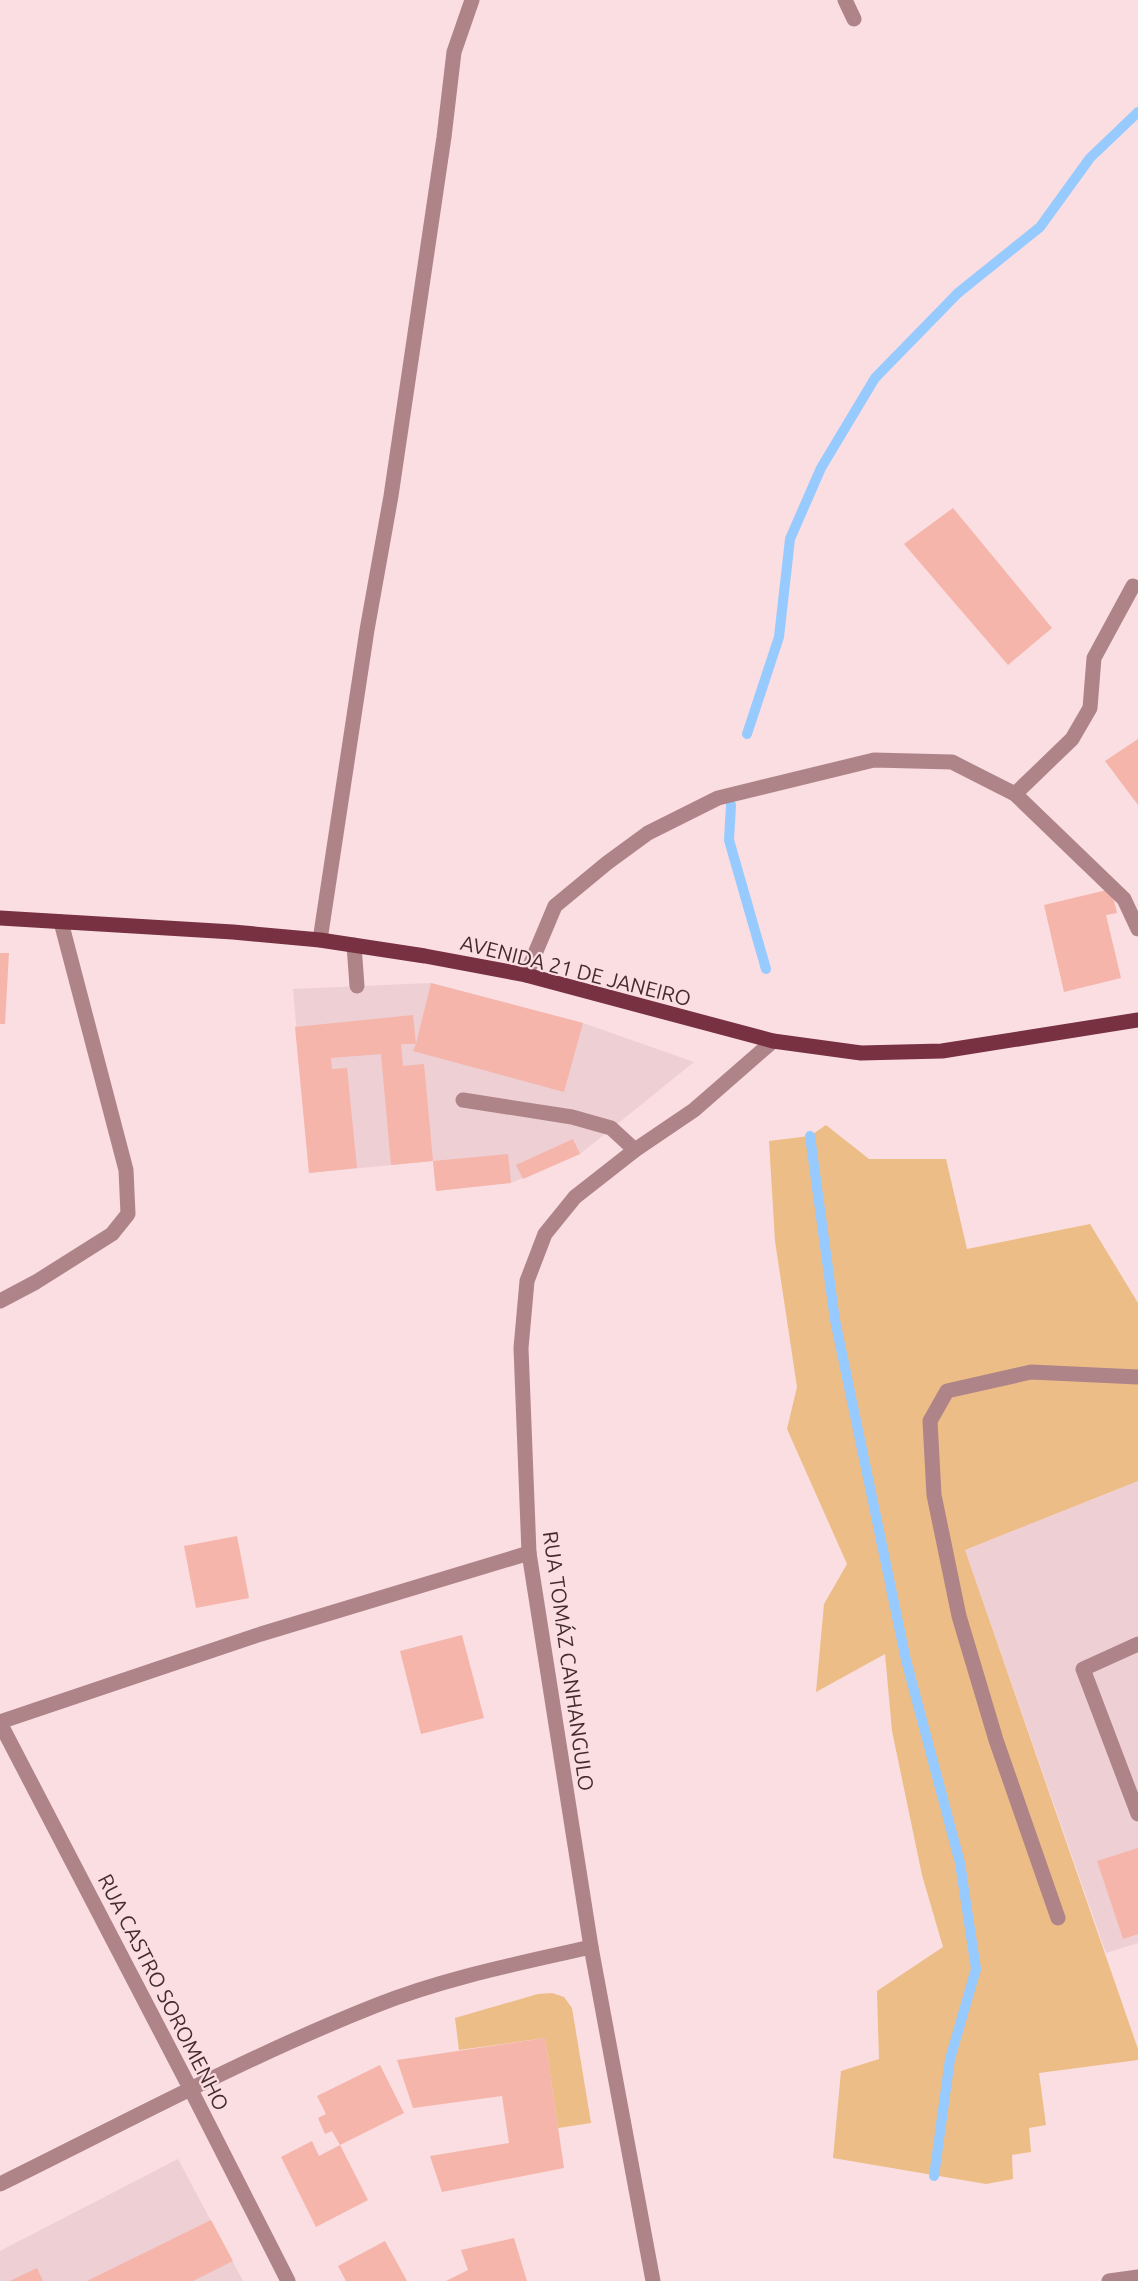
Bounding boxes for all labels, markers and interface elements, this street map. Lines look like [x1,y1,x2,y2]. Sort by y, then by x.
street label: AVENIDA 21 DE JANEIRO [458,930,694,1010]
street label: RUA TOMÁZ CANHANGULO [539,1529,599,1793]
street label: RUA CASTRO SOROMENHO [94,1870,234,2114]

